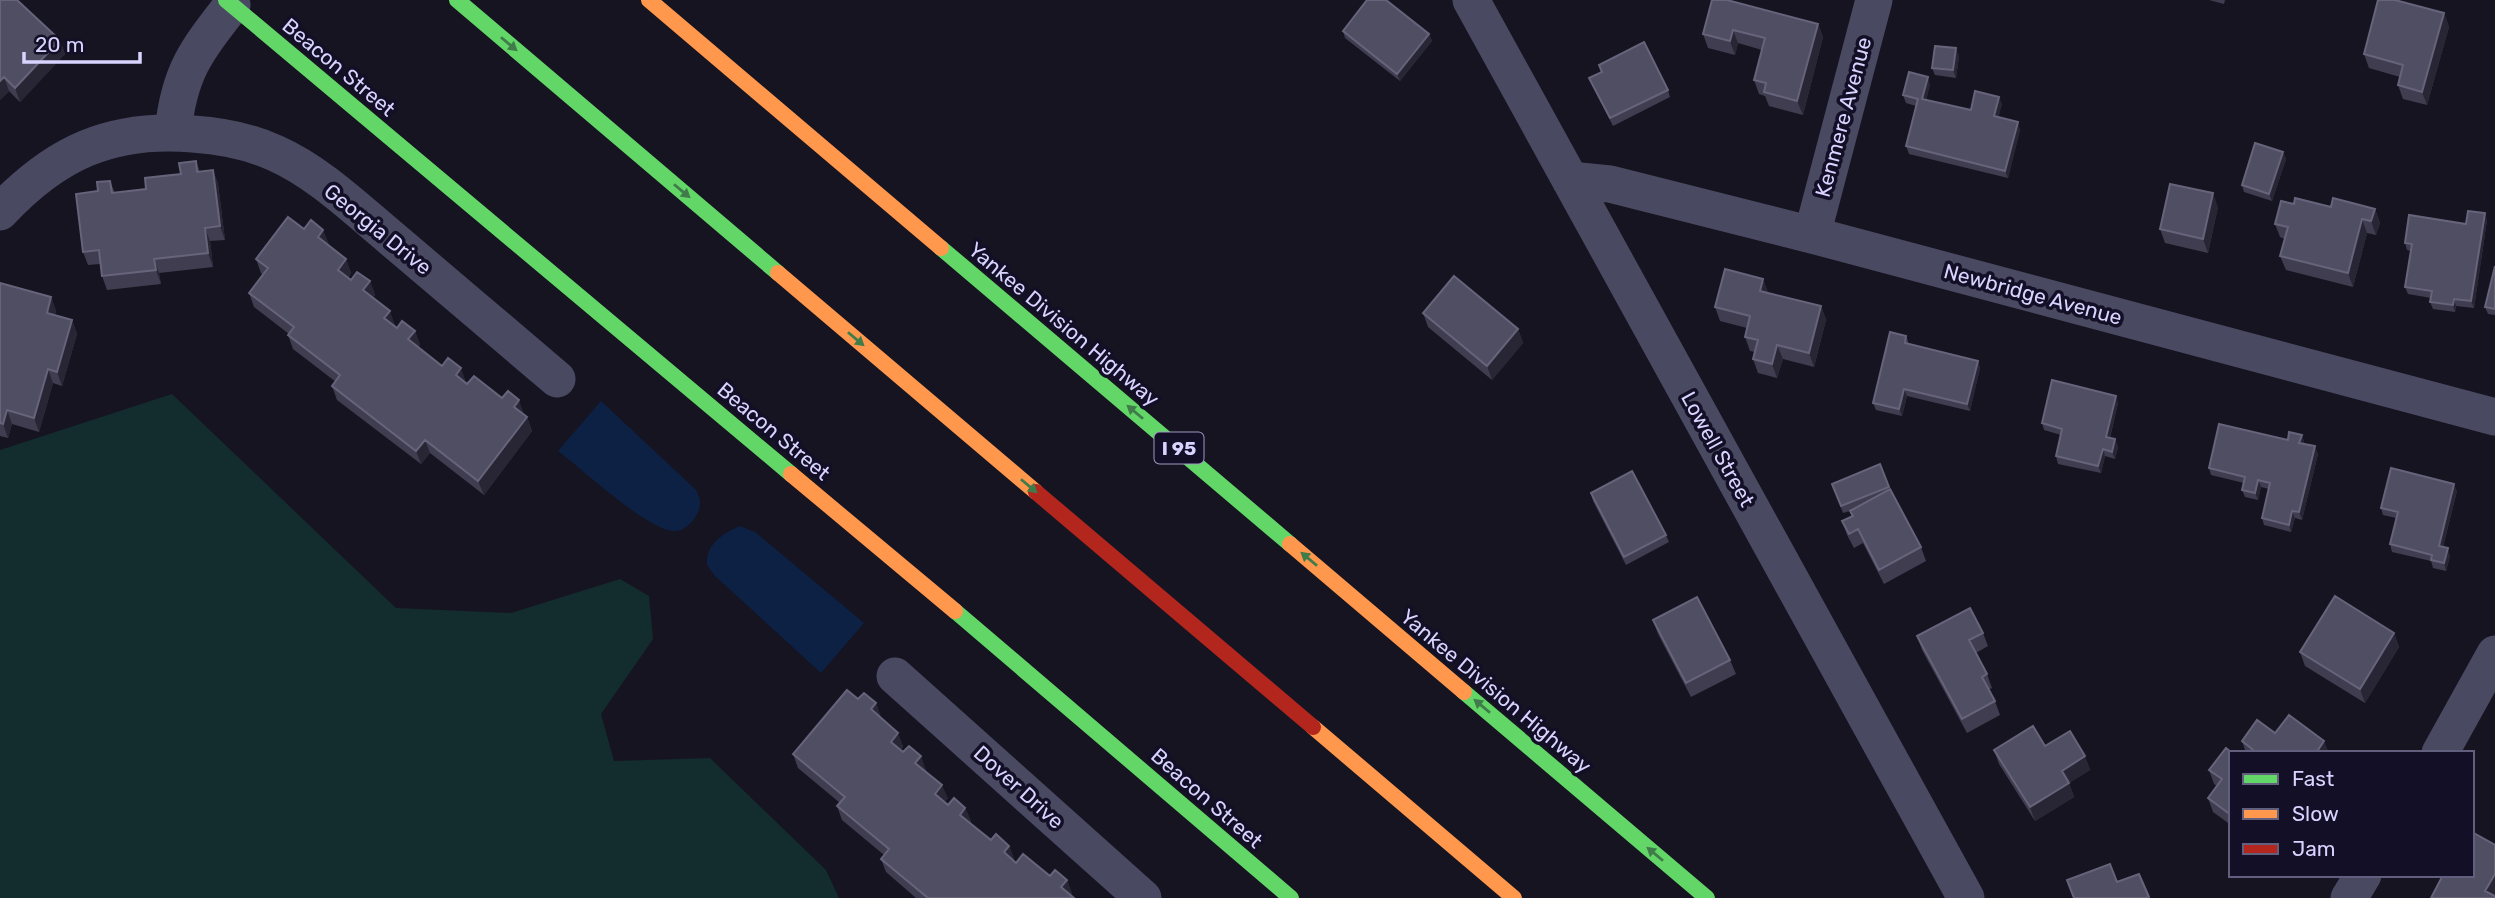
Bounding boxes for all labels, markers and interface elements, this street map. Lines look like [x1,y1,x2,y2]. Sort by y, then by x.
street label: Beacon Street [277,13,401,121]
scale bar [24,21,140,65]
text: 20 m [35,32,84,57]
street label: Kenmere Avenue [1810,34,1876,200]
one-way arrow [500,36,518,52]
street label: Georgia Drive [319,178,437,280]
one-way arrow [673,184,691,199]
street label: Yankee Division Highway [963,237,1165,411]
street label: Newbridge Avenue [1941,258,2125,330]
one-way arrow [847,331,865,347]
street label: Beacon Street [712,377,836,485]
street label: Lowell Street [1676,387,1760,511]
one-way arrow [1127,405,1144,420]
road number: I 95 [1154,432,1204,463]
one-way arrow [1021,478,1038,493]
one-way arrow [1300,552,1317,567]
street label: Yankee Division Highway [1395,604,1597,778]
one-way arrow [1473,698,1491,714]
street label: Dover Drive [969,740,1069,834]
street label: Beacon Street [1146,743,1268,853]
legend [2229,751,2474,877]
text: Fast [2292,766,2334,791]
text: Slow [2292,801,2339,826]
text: Jam [2292,836,2336,861]
one-way arrow [1647,847,1664,862]

